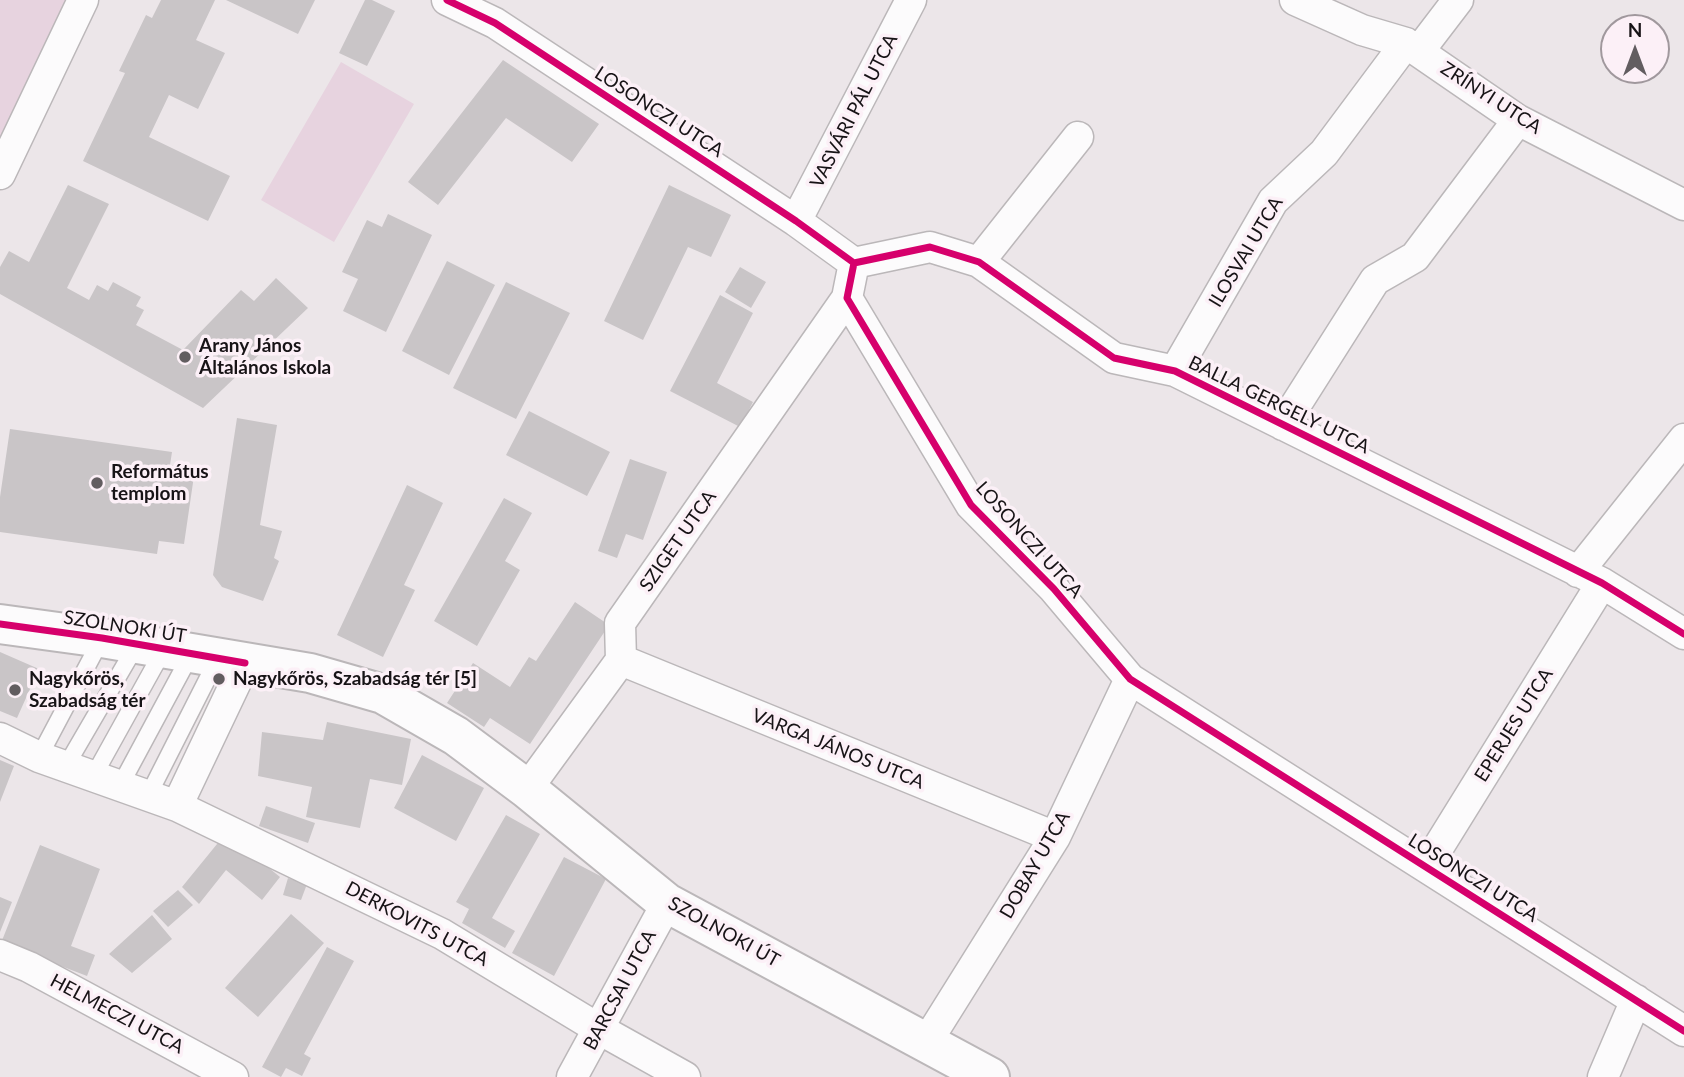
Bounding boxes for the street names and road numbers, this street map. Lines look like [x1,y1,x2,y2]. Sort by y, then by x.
street label: VASVÁRI PÁL UTCA [805,30,903,192]
street label: ZRÍNYI UTCA [1436,57,1546,139]
street label: LOSONCZI UTCA [590,62,728,162]
street label: ILOSVAI UTCA [1204,193,1288,311]
street label: BALLA GERGELY UTCA [1185,351,1373,459]
street label: LOSONCZI UTCA [971,477,1087,603]
street label: SZIGET UTCA [635,486,721,596]
street label: SZOLNOKI ÚT [62,606,188,648]
street label: EPERJES UTCA [1470,664,1558,786]
street label: VARGA JÁNOS UTCA [749,704,927,794]
street label: DOBAY UTCA [995,807,1075,923]
street label: LOSONCZI UTCA [1404,829,1542,927]
street label: DERKOVITS UTCA [342,877,492,971]
street label: SZOLNOKI ÚT [664,892,784,972]
street label: BARCSAI UTCA [579,926,661,1054]
street label: HELMECZI UTCA [46,969,188,1059]

